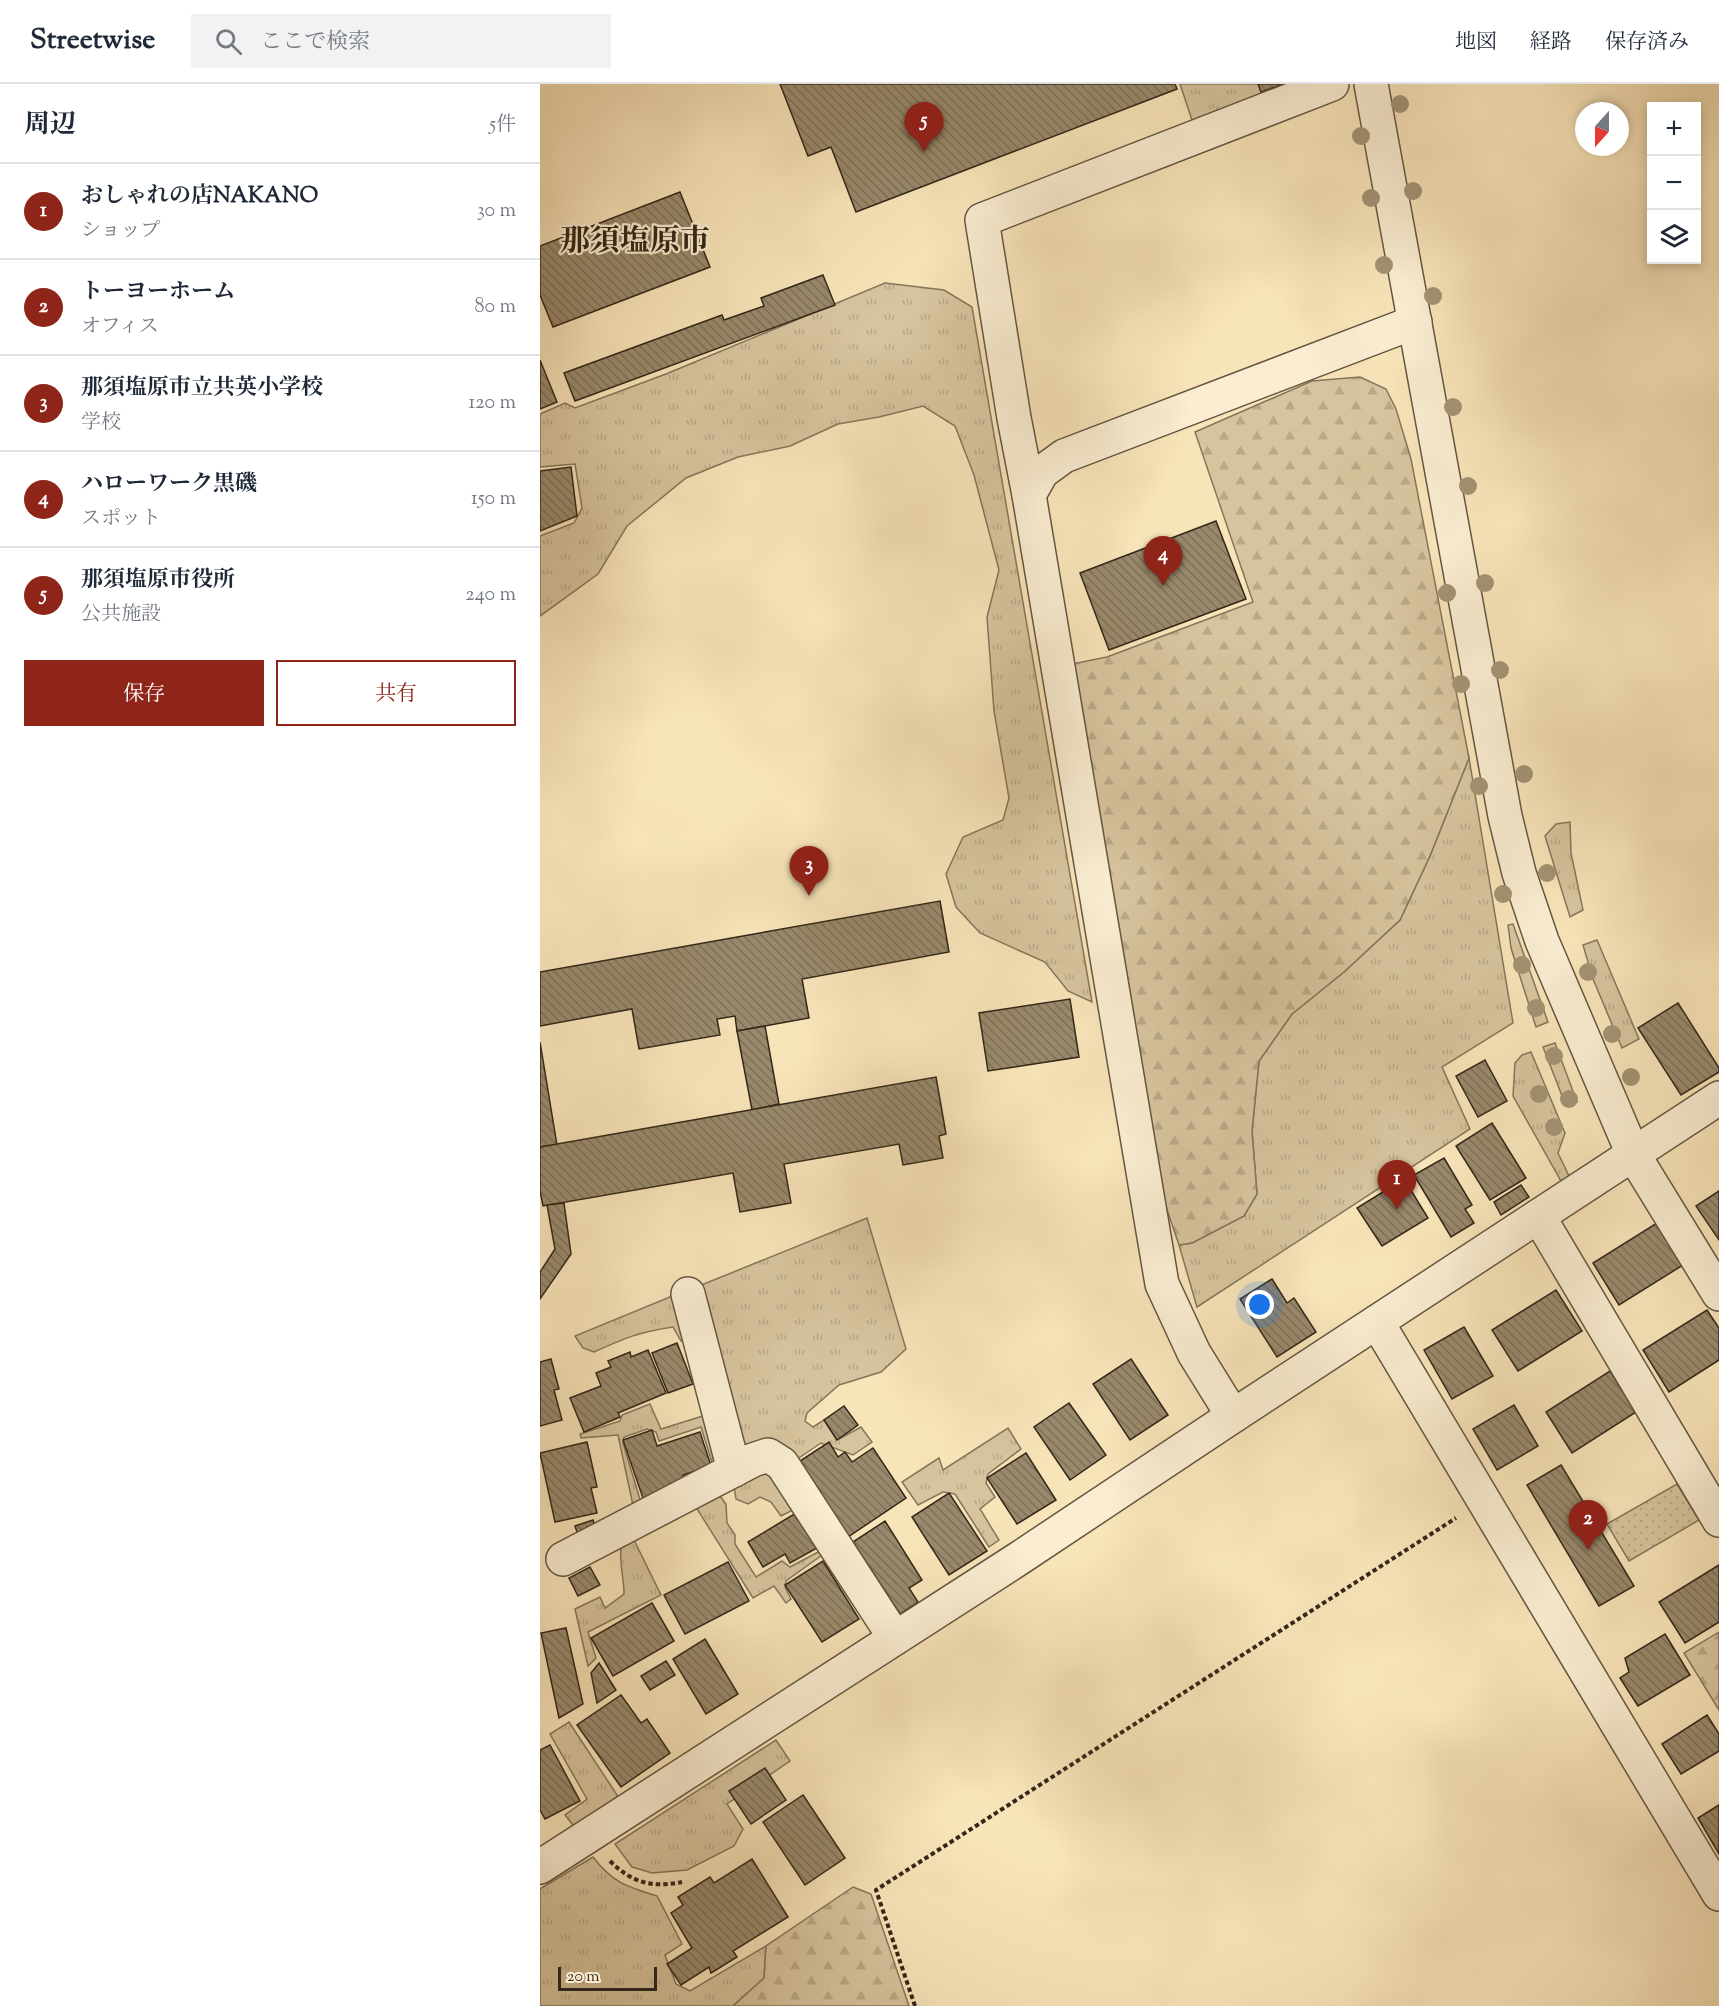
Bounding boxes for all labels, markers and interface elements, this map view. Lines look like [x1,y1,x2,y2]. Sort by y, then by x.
search box [191,14,611,68]
text: Streetwise [30,21,155,61]
icon: search [212,25,245,58]
text: ここで検索 [260,27,370,59]
text: 地図 [1455,28,1497,58]
text: 経路 [1530,28,1572,58]
text: 保存済み [1605,28,1689,58]
north arrow [1575,102,1629,156]
map controls [1647,102,1701,264]
button: + [1647,102,1701,156]
pin: 5 [904,103,944,152]
text: 周辺 [24,107,76,144]
text: 5件 [489,111,516,140]
button: − [1647,156,1701,210]
text: おしゃれの店NAKANO [81,181,318,213]
text: 1 [40,197,47,226]
text: 30 m [477,197,516,226]
button: layers [1647,210,1701,264]
text: ショップ [81,217,161,246]
district label: 那須塩原市 [560,221,710,264]
text: トーヨーホーム [81,277,235,309]
text: 2 [39,293,48,322]
text: 80 m [475,293,516,322]
text: オフィス [81,313,159,342]
text: 那須塩原市立共英小学校 [81,373,323,405]
text: 3 [39,389,48,418]
text: 120 m [468,389,516,418]
text: 学校 [81,409,121,438]
text: ハローワーク黒磯 [81,469,257,501]
text: 4 [38,485,49,514]
text: 150 m [471,485,516,514]
text: スポット [81,505,161,534]
pin: 4 [1144,536,1182,586]
text: 那須塩原市役所 [81,565,235,597]
text: 5 [40,581,47,610]
text: 240 m [465,581,516,610]
text: 公共施設 [81,601,161,630]
button: 保存 [24,660,264,726]
button: 共有 [276,660,516,726]
pin: 3 [790,846,828,896]
pin: 1 [1378,1160,1416,1210]
your location [1245,1290,1274,1319]
pin: 2 [1568,1500,1608,1550]
scale bar [558,1964,657,1992]
text: 20 m [567,1966,600,1989]

